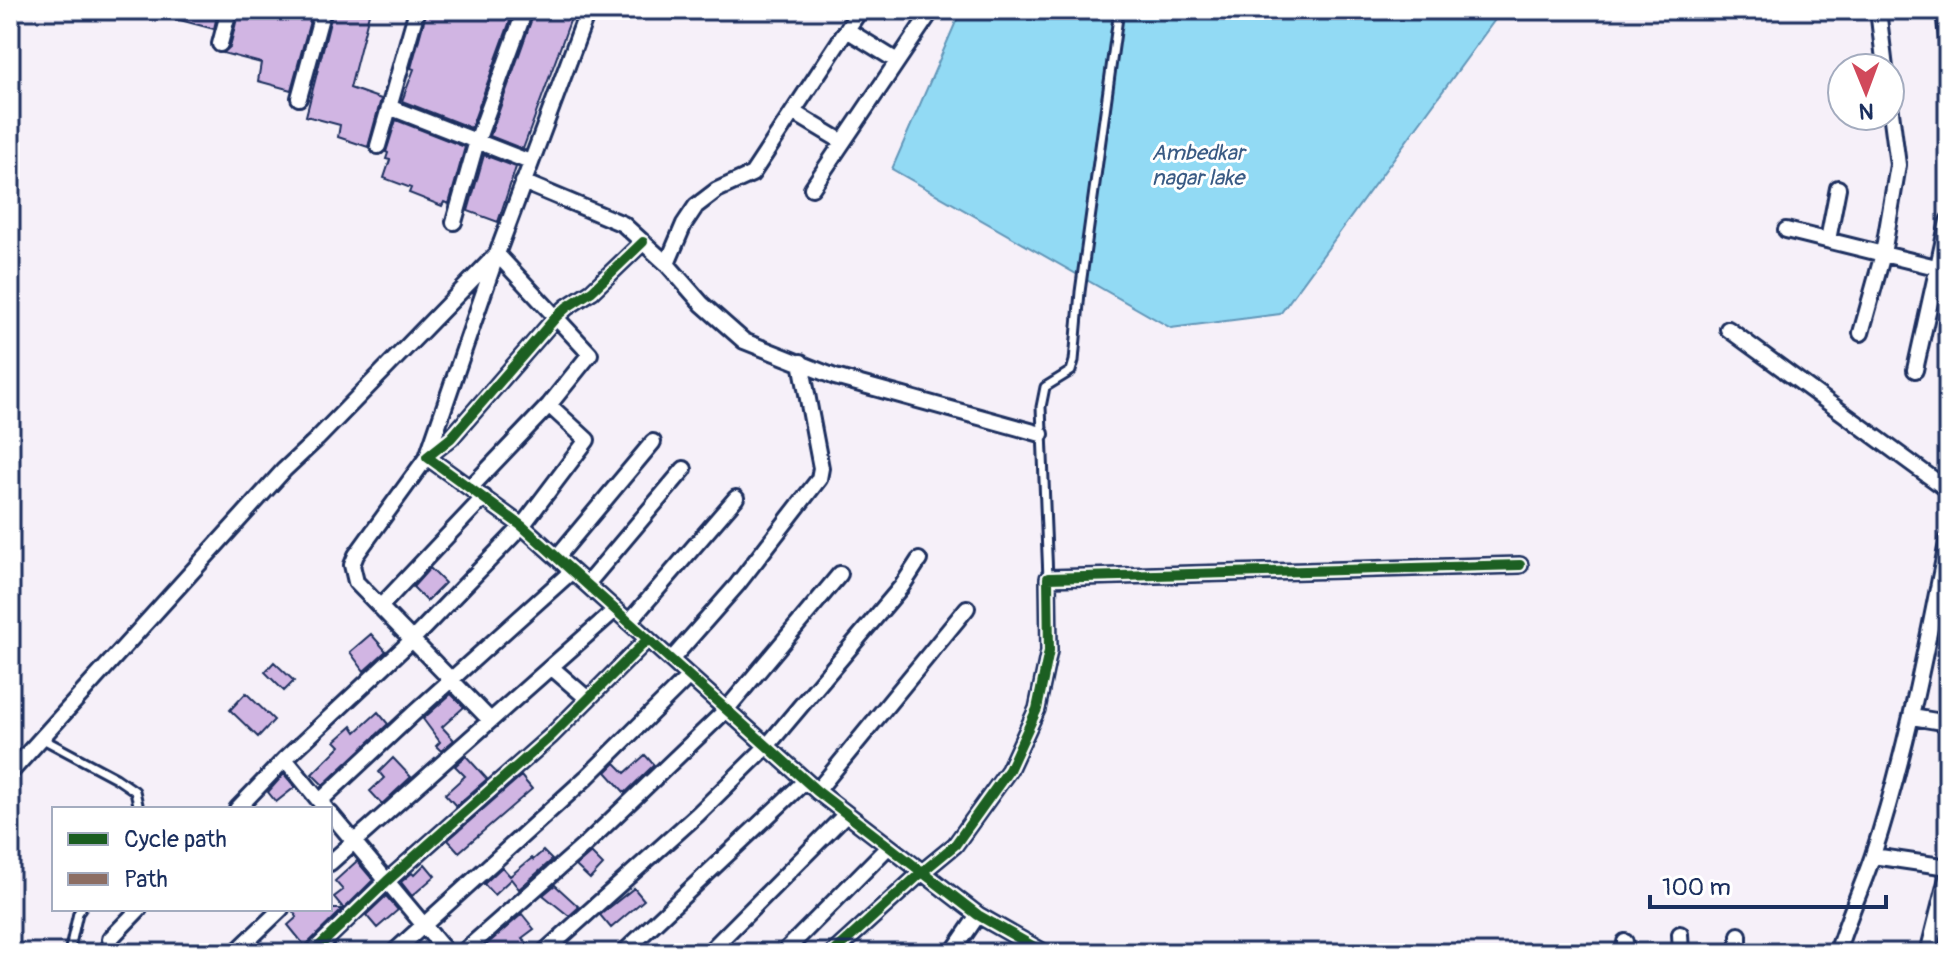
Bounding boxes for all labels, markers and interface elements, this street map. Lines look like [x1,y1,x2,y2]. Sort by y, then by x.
north arrow [1826,52,1906,132]
text: N [1859,97,1874,125]
water label: Ambedkar nagar lake [1151,139,1248,192]
legend [52,807,332,911]
text: Cycle path [124,825,227,854]
scale bar [1650,859,1886,909]
text: Path [124,865,168,894]
text: 100 m [1662,873,1731,902]

